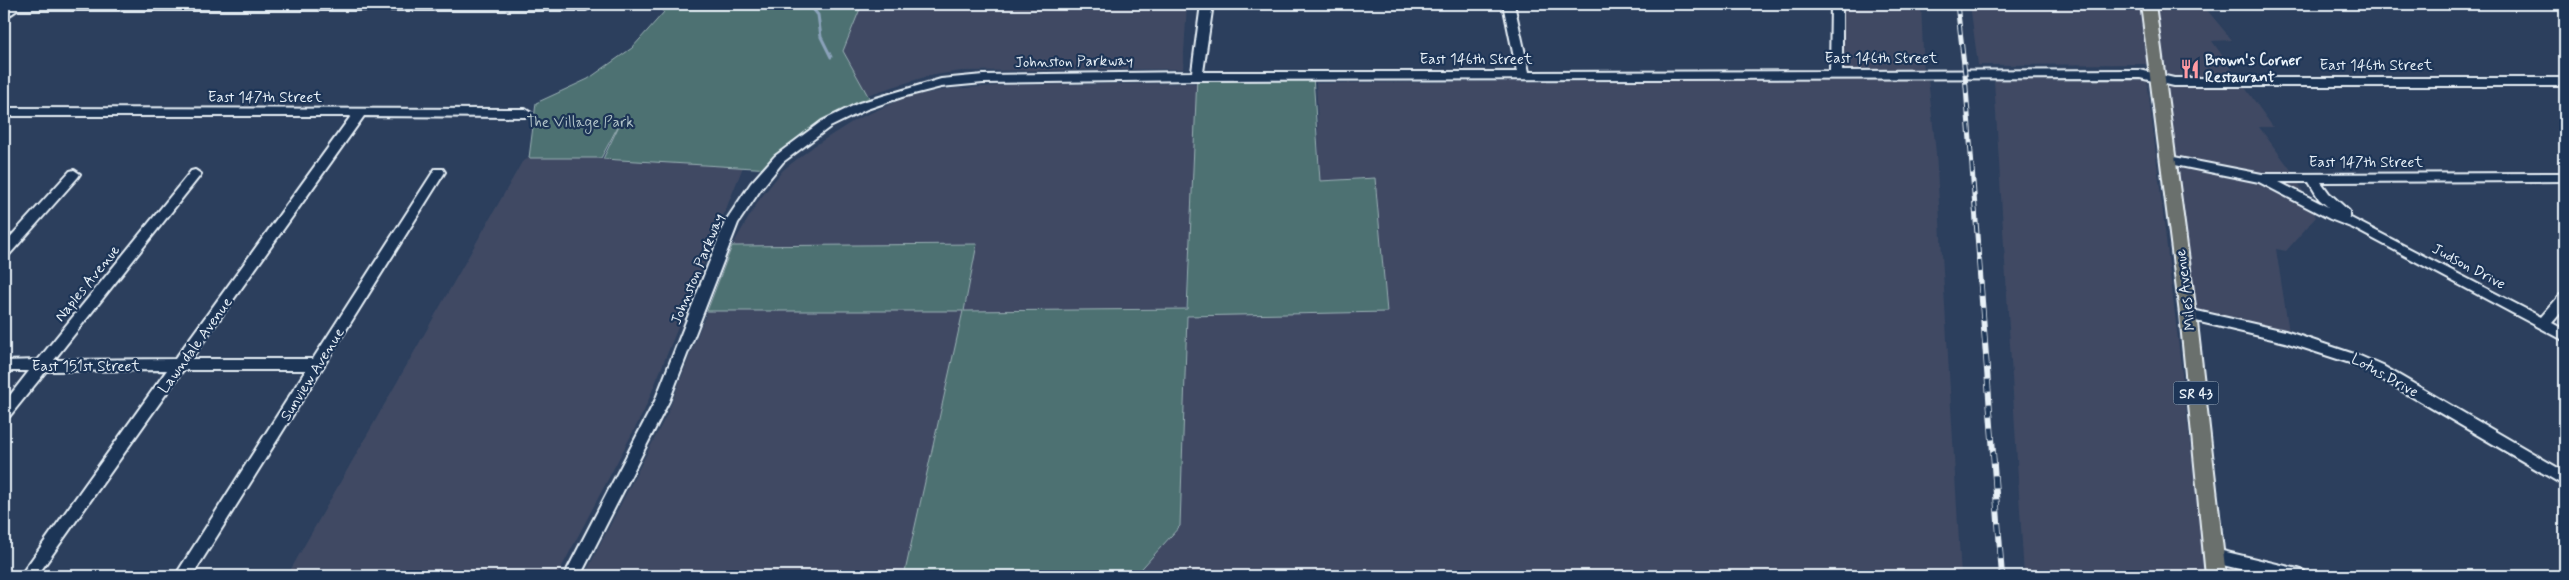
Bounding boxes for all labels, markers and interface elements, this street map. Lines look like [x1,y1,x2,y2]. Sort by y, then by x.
street label: East 146th Street [1824,49,1938,69]
street label: East 146th Street [1419,50,1533,70]
street label: Johnston Parkway [1015,51,1133,73]
place label: Brown's Corner Restaurant [2205,51,2302,88]
street label: East 146th Street [2319,56,2433,76]
restaurant icon: Brown's Corner Restaurant [2179,58,2201,80]
street label: East 147th Street [208,88,322,108]
park label: The Village Park [526,113,634,134]
street label: East 147th Street [2309,153,2423,173]
street label: Johnston Parkway [667,211,729,328]
street label: Judson Drive [2428,239,2509,295]
street label: Naples Avenue [51,241,125,326]
street label: Miles Avenue [2171,248,2201,332]
street label: Lawndale Avenue [154,293,238,398]
street label: Sunview Avenue [276,324,350,425]
street label: Lotus Drive [2347,349,2422,403]
street label: East 151st Street [32,357,140,377]
road number: SR 43 [2174,382,2218,404]

